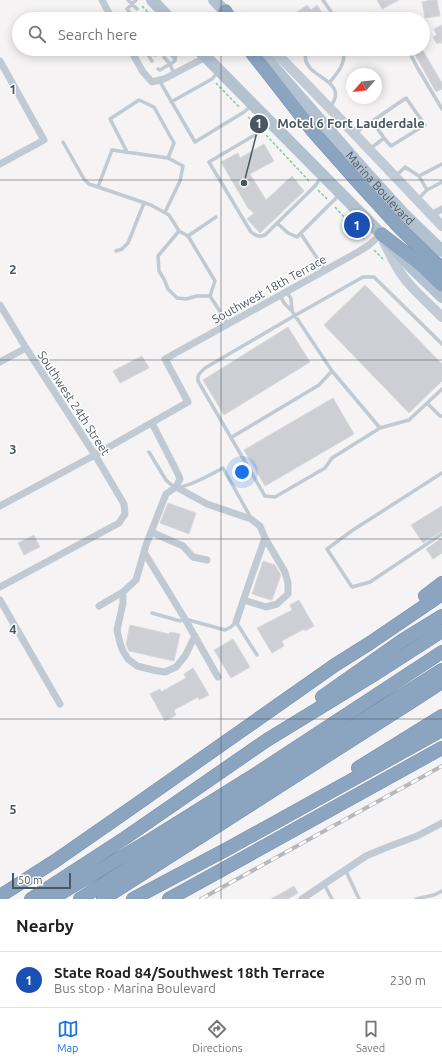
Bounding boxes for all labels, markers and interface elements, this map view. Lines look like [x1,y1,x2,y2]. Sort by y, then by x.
search box [12,12,430,56]
icon: search [26,23,48,45]
text: Search here [58,26,137,43]
north arrow [346,68,382,104]
text: 1 [9,82,17,96]
callout: Motel 6 Fort Lauderdale [249,111,432,136]
text: Motel 6 Fort Lauderdale [277,116,425,130]
text: 1 [256,117,262,130]
street label: Marina Boulevard [344,148,417,227]
pin: 1 [344,210,370,240]
street label: Southwest 18th Terrace [210,252,328,326]
text: 2 [9,262,17,276]
street label: Southwest 24th Street [35,348,113,458]
text: 3 [9,442,17,456]
your location [232,462,252,482]
text: 4 [9,622,17,636]
text: 5 [9,802,17,816]
scale bar [12,871,71,890]
text: 50 m [18,874,42,886]
text: Nearby [16,916,74,935]
text: State Road 84/Southwest 18th Terrace [54,964,325,981]
text: 1 [25,973,33,987]
text: 230 m [390,973,426,987]
text: Bus stop · Marina Boulevard [54,981,216,995]
tab: Map [57,1018,79,1054]
tab: Directions [192,1018,242,1054]
tab: Saved [356,1018,385,1054]

